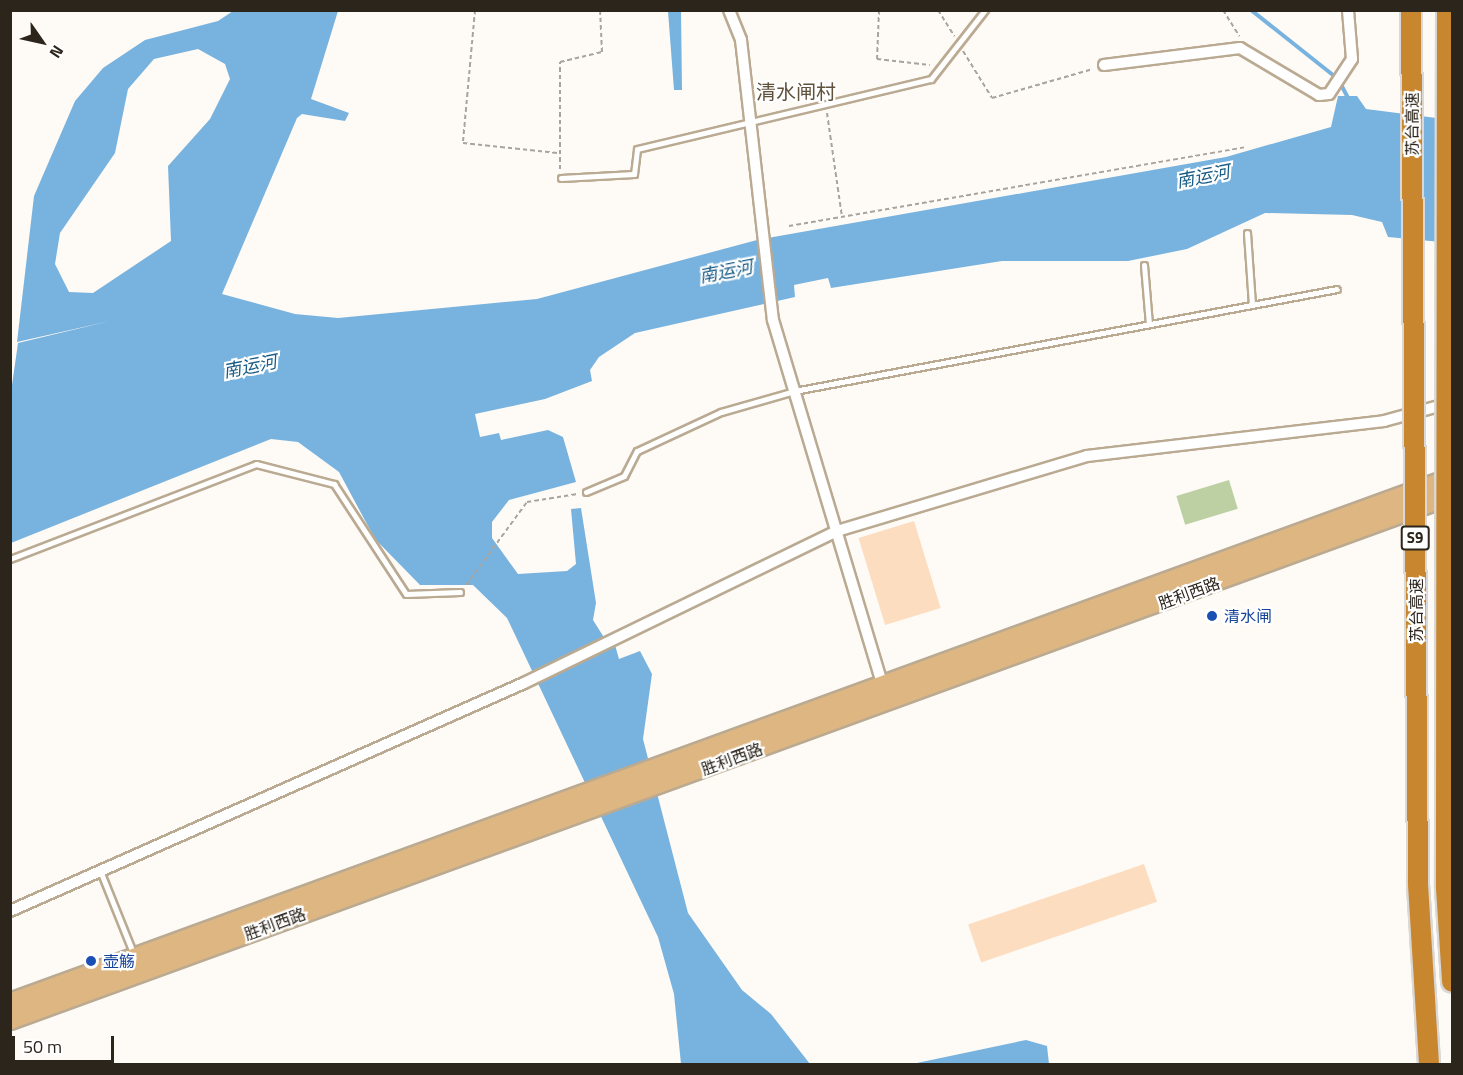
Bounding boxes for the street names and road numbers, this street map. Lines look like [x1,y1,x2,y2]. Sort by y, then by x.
street label: 苏台高速 [1402,92,1422,156]
road number: S9 [1400,526,1430,550]
street label: 胜利西路 [1156,573,1222,613]
street label: 苏台高速 [1406,578,1426,642]
street label: 胜利西路 [699,739,765,779]
street label: 胜利西路 [242,904,308,944]

